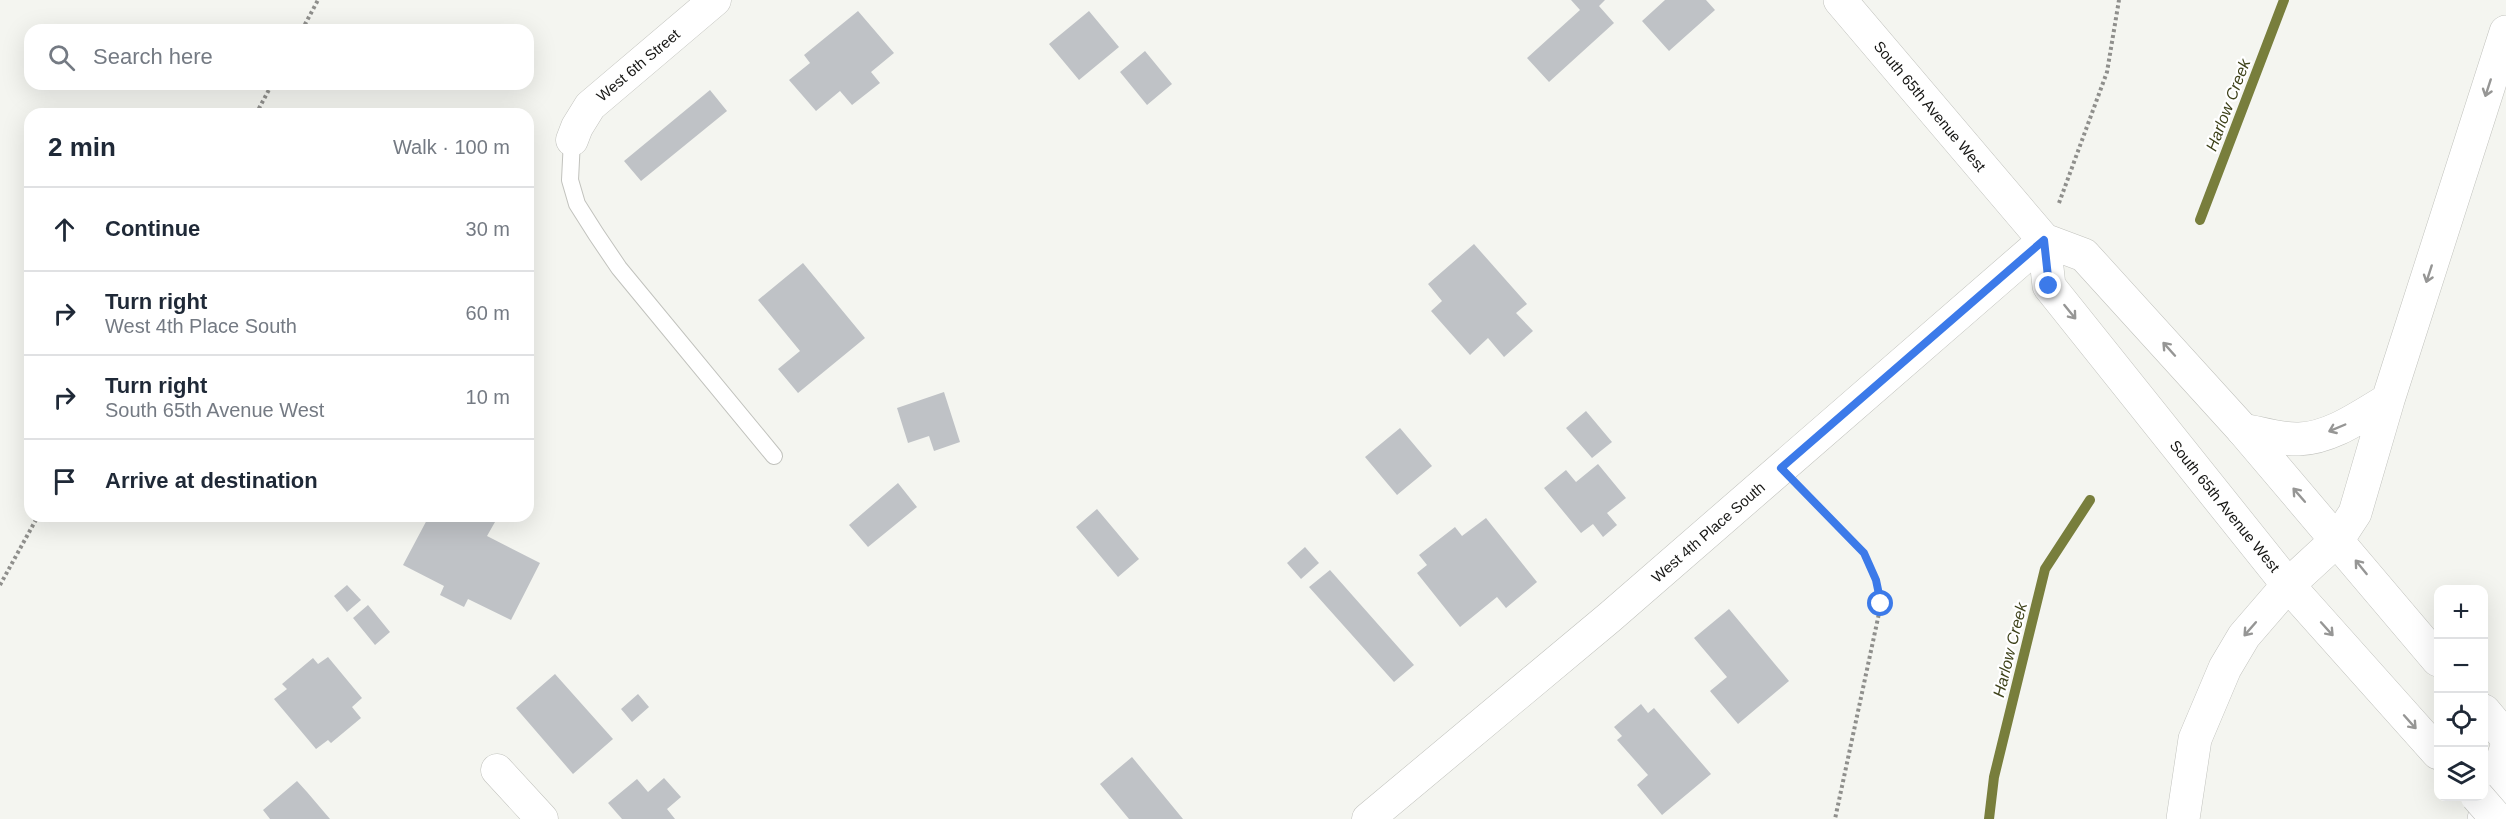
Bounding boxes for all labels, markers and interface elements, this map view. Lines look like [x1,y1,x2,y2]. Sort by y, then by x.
search box [24,24,534,90]
street label: West 6th Street [593,25,684,105]
street label: South 65th Avenue West [1871,37,1990,175]
icon: search [45,41,78,74]
text: Search here [93,44,213,69]
water label: Harlow Creek [2203,56,2254,153]
one-way arrow [2482,78,2493,97]
text: 2 min [48,132,116,162]
text: Walk · 100 m [393,136,510,158]
icon: ahead [48,213,81,246]
text: Continue [105,216,200,241]
text: 30 m [466,218,510,240]
one-way arrow [2423,264,2434,283]
route end [2035,272,2061,298]
text: Turn right [105,289,207,314]
icon: right [48,297,81,330]
text: 60 m [466,302,510,324]
one-way arrow [2064,304,2077,320]
text: West 4th Place South [105,315,297,337]
one-way arrow [2162,342,2177,357]
text: Turn right [105,373,207,398]
icon: right [48,381,81,414]
text: 10 m [466,386,510,408]
text: South 65th Avenue West [105,399,324,421]
one-way arrow [2329,423,2347,434]
street label: South 65th Avenue West [2167,437,2284,576]
icon: arrive [48,465,81,498]
text: Arrive at destination [105,468,318,493]
street label: West 4th Place South [1648,478,1768,586]
one-way arrow [2293,487,2306,503]
one-way arrow [2354,559,2367,575]
map controls [2434,585,2488,801]
button: + [2434,585,2488,639]
route start [1867,590,1893,616]
water label: Harlow Creek [1990,600,2030,699]
one-way arrow [2243,621,2257,636]
one-way arrow [2320,621,2334,636]
button: − [2434,639,2488,693]
button: locate [2434,693,2488,747]
one-way arrow [2403,714,2417,729]
button: layers [2434,747,2488,801]

